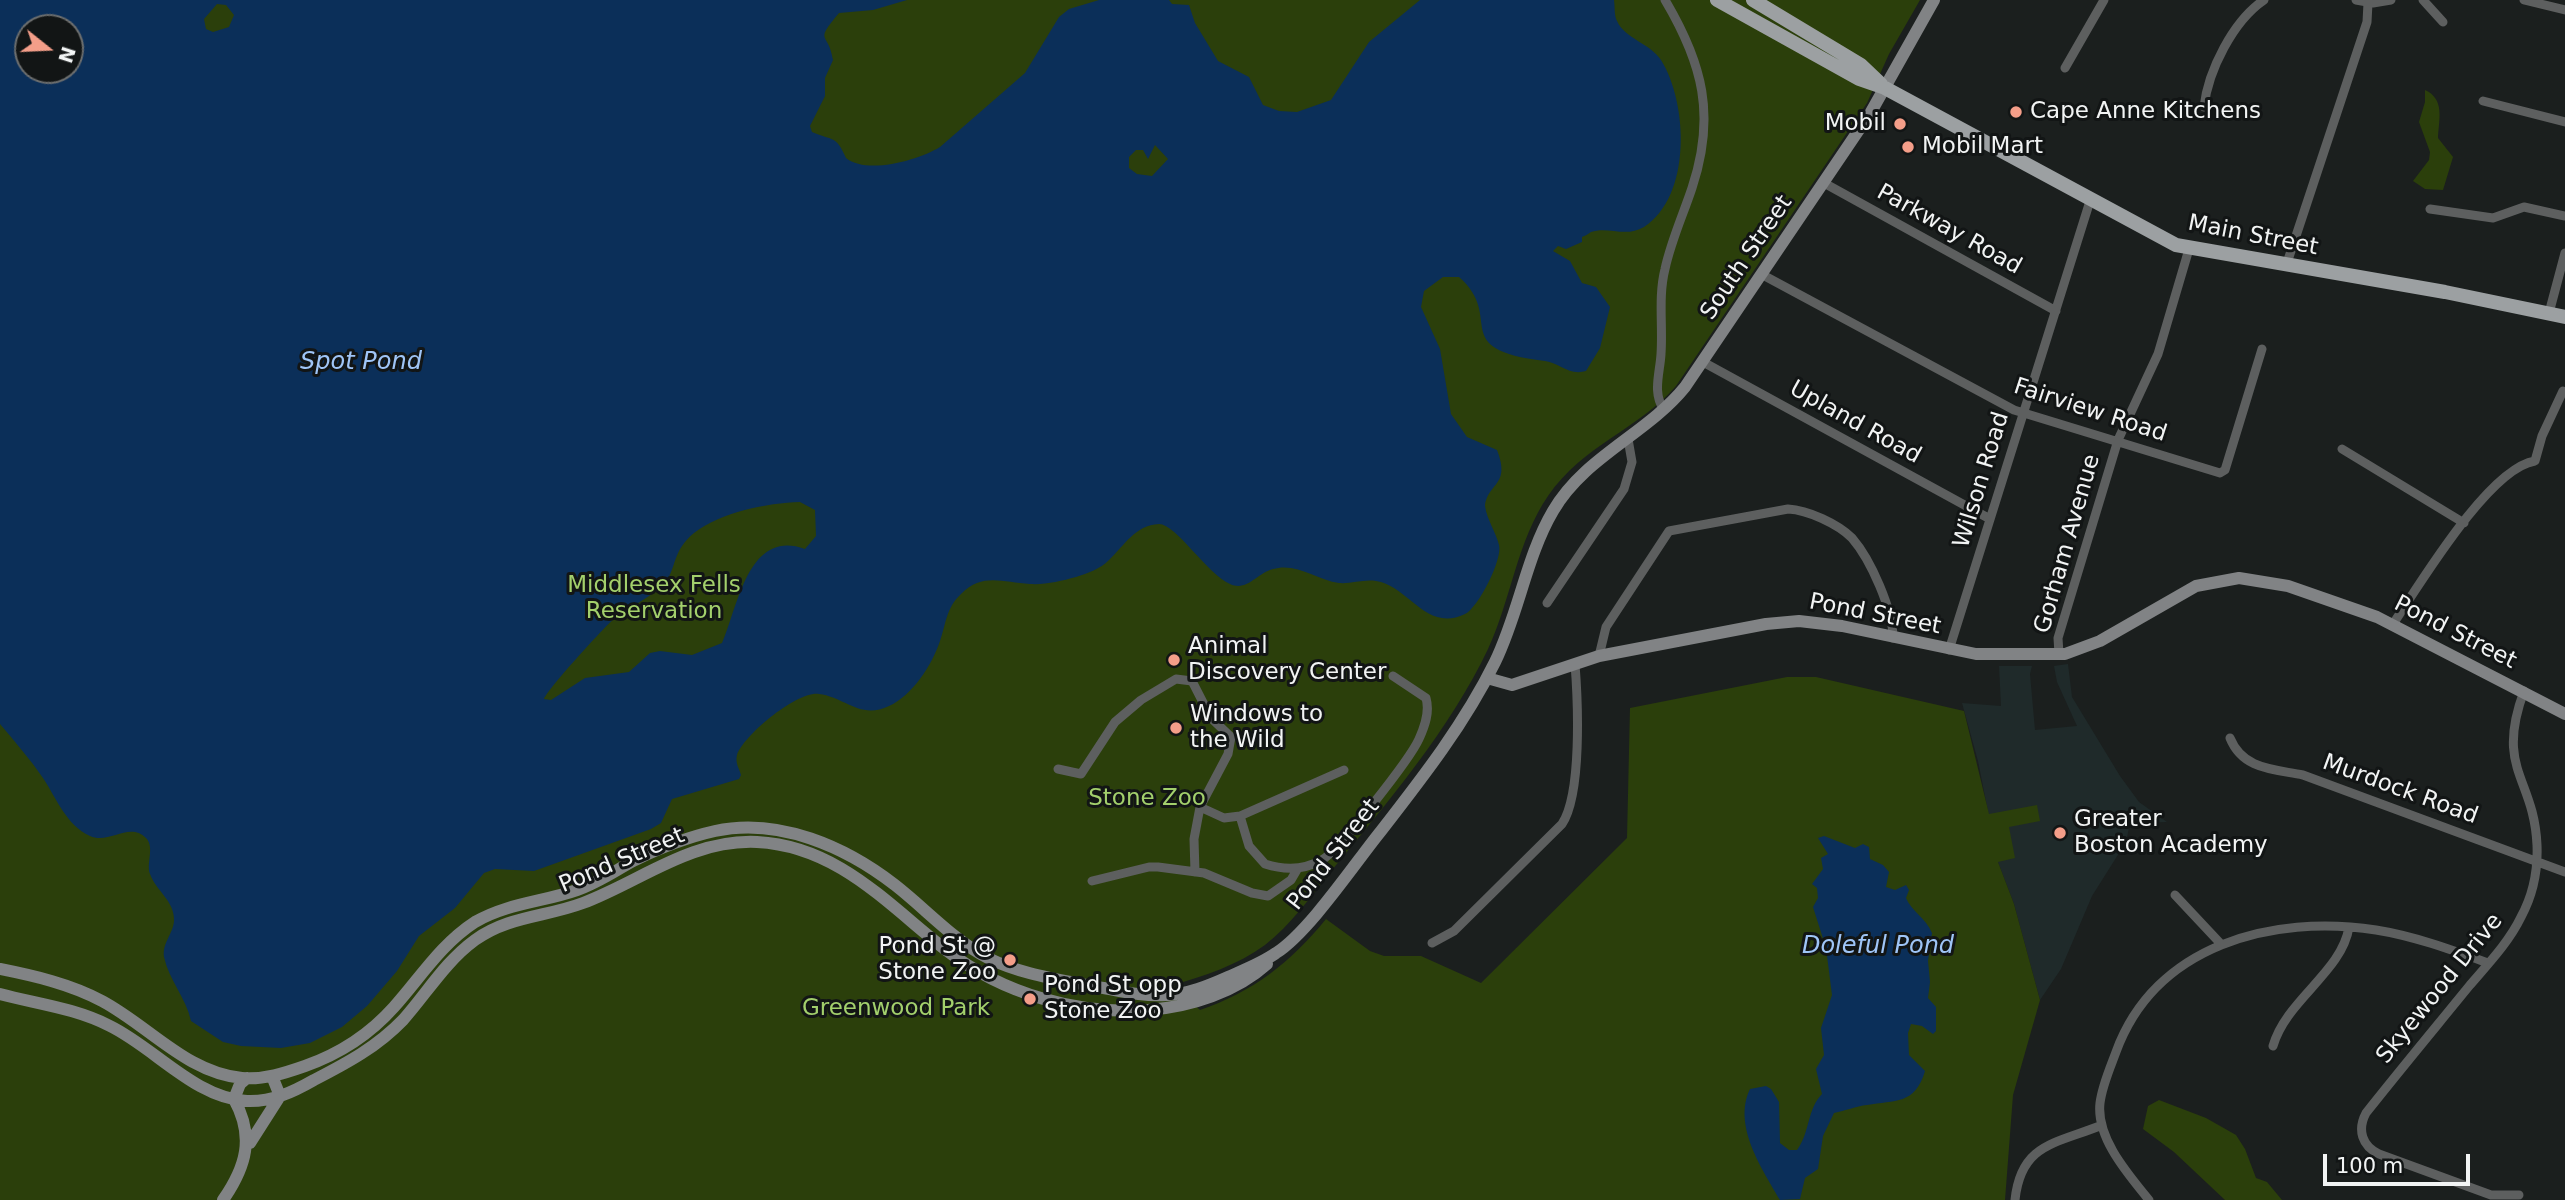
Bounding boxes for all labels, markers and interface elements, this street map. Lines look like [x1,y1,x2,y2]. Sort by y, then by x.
north arrow [14,14,84,84]
text: N [54,44,80,66]
place label: Cape Anne Kitchens [2030,98,2261,126]
marker: Cape Anne Kitchens [2008,104,2024,120]
place label: Mobil [1825,110,1886,138]
marker: Mobil [1892,116,1908,132]
place label: Mobil Mart [1922,133,2043,161]
marker: Mobil Mart [1900,139,1916,155]
street label: Parkway Road [1872,179,2026,281]
street label: South Street [1695,191,1799,325]
street label: Main Street [2186,210,2320,262]
water label: Spot Pond [300,349,422,377]
street label: Fairview Road [2010,373,2170,449]
street label: Upland Road [1784,376,1926,470]
street label: Wilson Road [1948,409,2016,551]
street label: Gorham Avenue [2029,451,2107,637]
park label: Middlesex Fells Reservation [567,572,741,626]
street label: Pond Street [1807,589,1943,641]
street label: Pond Street [2389,590,2521,676]
place label: Animal Discovery Center [1188,633,1386,687]
marker: Animal Discovery Center [1166,652,1182,668]
place label: Windows to the Wild [1190,701,1323,755]
marker: Windows to the Wild [1168,720,1184,736]
street label: Murdock Road [2319,749,2481,831]
park label: Stone Zoo [1088,785,1206,813]
street label: Pond Street [1282,794,1386,916]
place label: Greater Boston Academy [2074,806,2268,860]
street label: Pond Street [555,822,689,900]
marker: Greater Boston Academy [2052,825,2068,841]
street label: Skyewood Drive [2371,908,2509,1070]
place label: Pond St @ Stone Zoo [878,933,996,987]
water label: Doleful Pond [1802,933,1954,961]
marker: Pond St @ Stone Zoo [1002,952,1018,968]
place label: Pond St opp Stone Zoo [1044,972,1182,1026]
marker: Pond St opp Stone Zoo [1022,991,1038,1007]
park label: Greenwood Park [802,995,990,1023]
scale bar [2327,1140,2474,1184]
text: 100 m [2336,1154,2403,1178]

